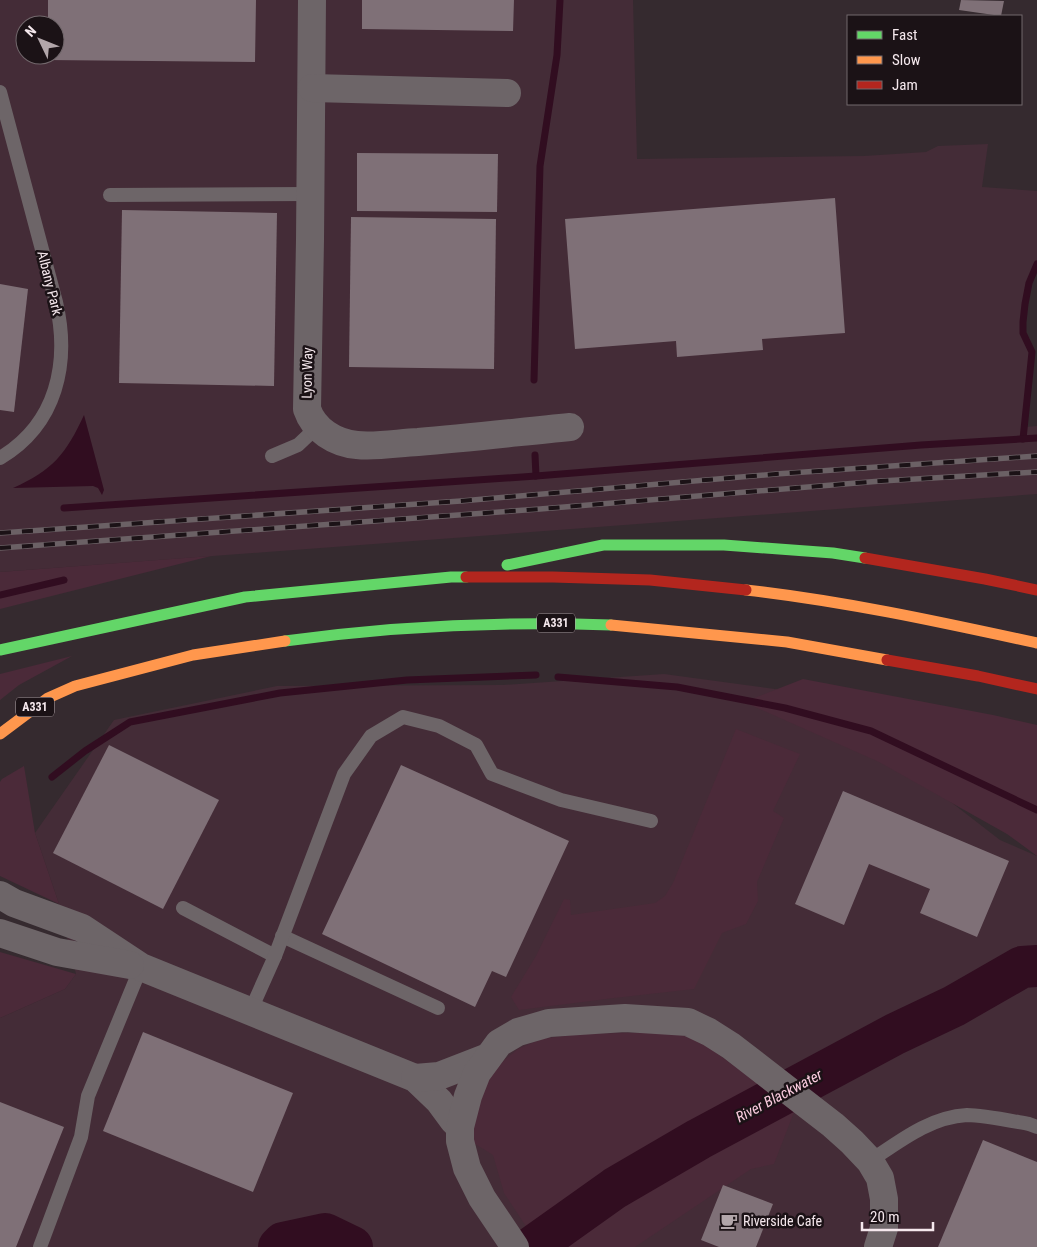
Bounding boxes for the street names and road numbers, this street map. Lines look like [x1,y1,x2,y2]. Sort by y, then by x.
street label: Albany Park [34,249,66,317]
street label: Lyon Way [299,347,315,399]
road number: A331 [537,614,575,632]
road number: A331 [16,698,54,716]

